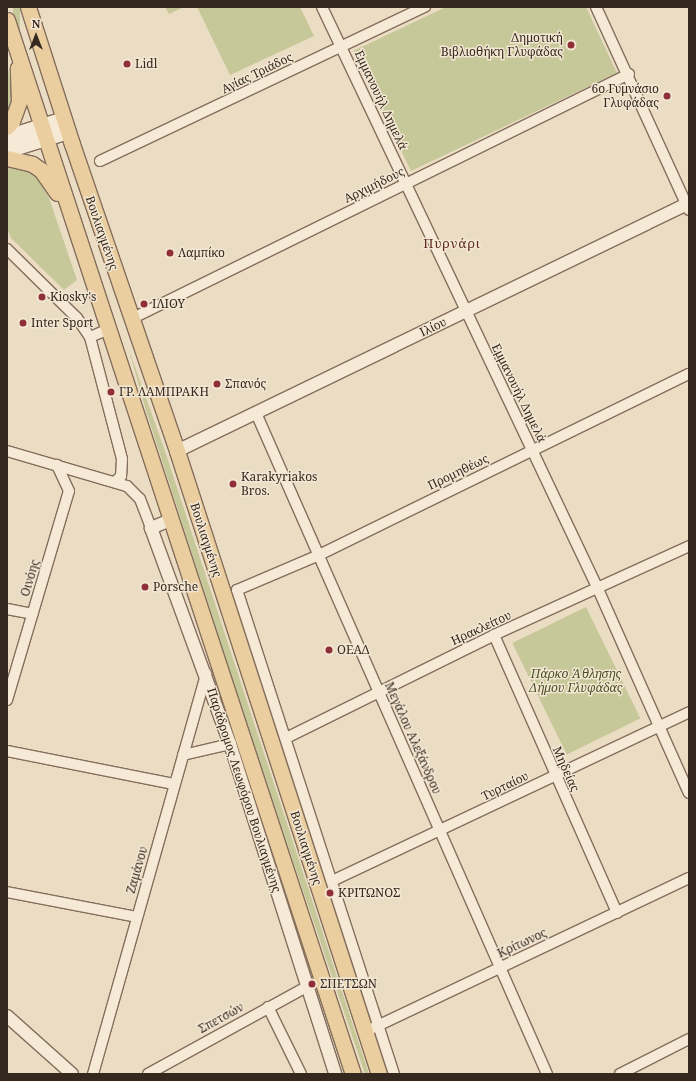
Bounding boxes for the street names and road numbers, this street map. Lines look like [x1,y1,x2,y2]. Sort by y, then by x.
street label: Εμμανουήλ Δημελά [352,48,410,152]
street label: Αγίας Τριάδος [219,50,295,96]
street label: Αρχιμήδους [341,164,407,206]
street label: Βουλιαγμένης [83,194,121,272]
street label: Ιλίου [417,314,449,340]
street label: Εμμανουήλ Δημελά [489,341,549,445]
street label: Προμηθέως [425,451,491,493]
street label: Βουλιαγμένης [187,501,225,579]
street label: Οινόης [18,558,42,598]
street label: Ηρακλείτου [449,608,513,648]
street label: Μεγάλου Αλεξάνδρου [382,680,444,796]
street label: Παράδρομος Λεωφόρου Βουλιαγμένης [204,686,284,894]
street label: Μηδείας [550,744,582,794]
street label: Τυρταίου [479,768,531,804]
street label: Βουλιαγμένης [287,809,325,887]
street label: Ζαμάνου [123,845,151,895]
street label: Κρίτωνος [495,925,549,961]
street label: Σπετσών [196,1000,246,1036]

